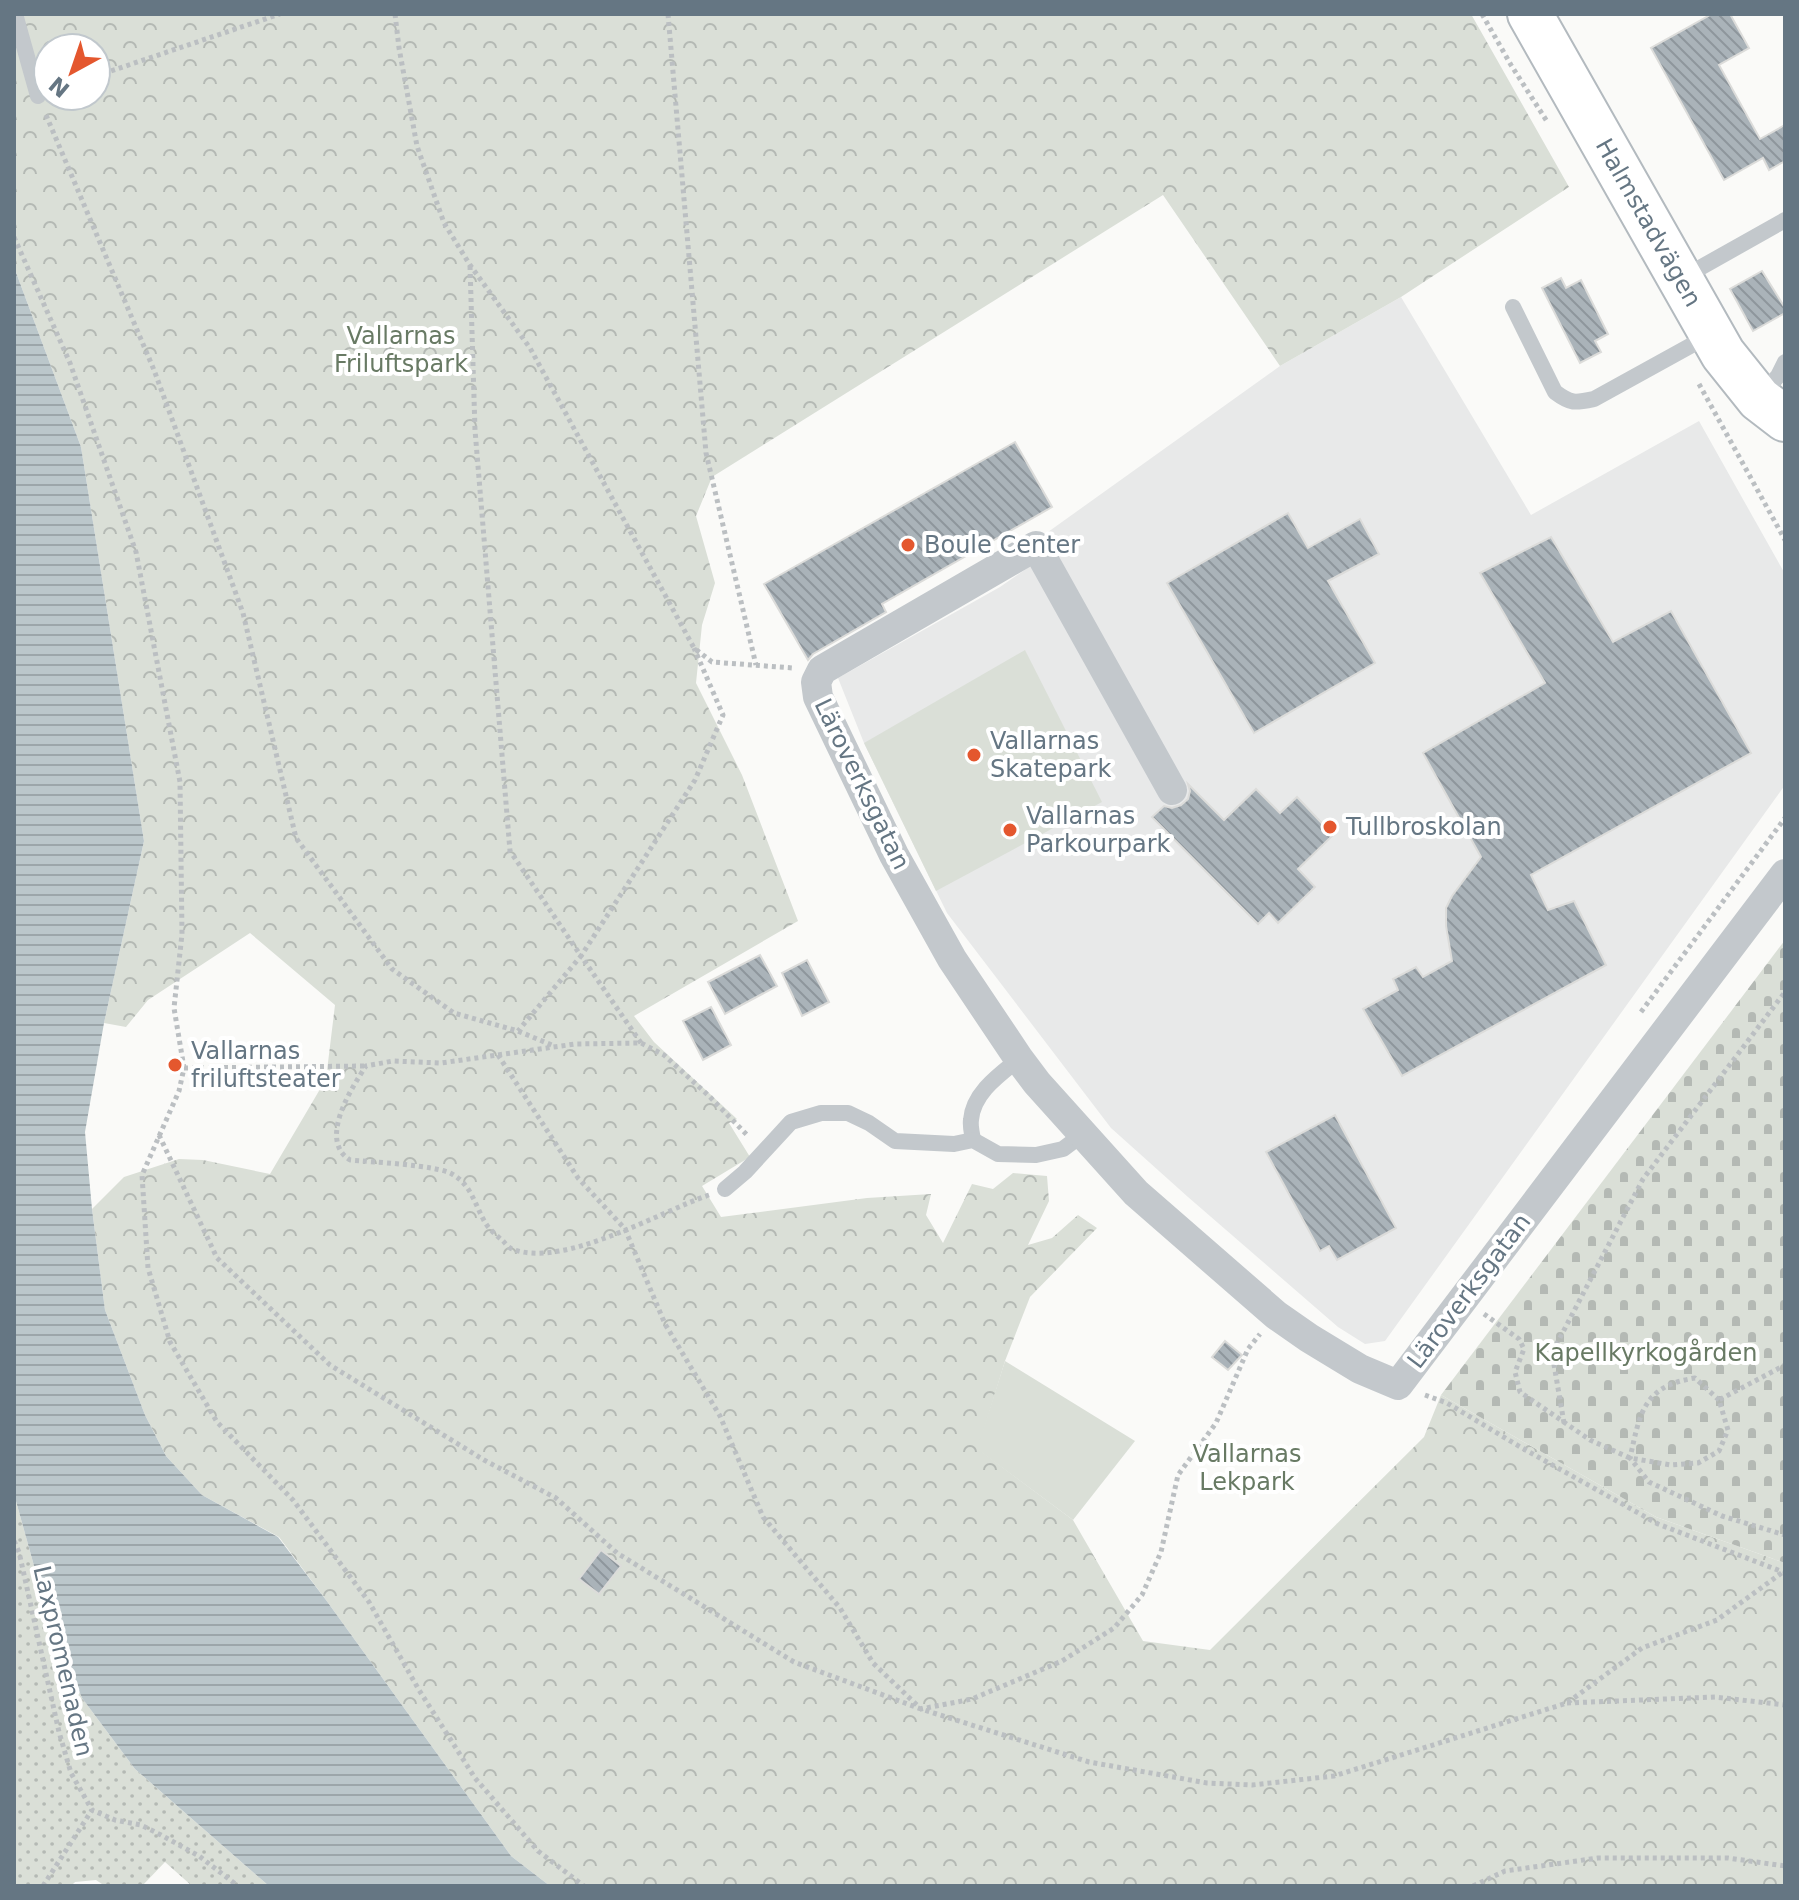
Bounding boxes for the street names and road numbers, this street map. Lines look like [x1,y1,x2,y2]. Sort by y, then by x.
street label: Halmstadvägen [1590,134,1707,312]
street label: Läroverksgatan [809,694,915,874]
street label: Läroverksgatan [1402,1208,1536,1374]
street label: Laxpromenaden [27,1563,99,1759]

